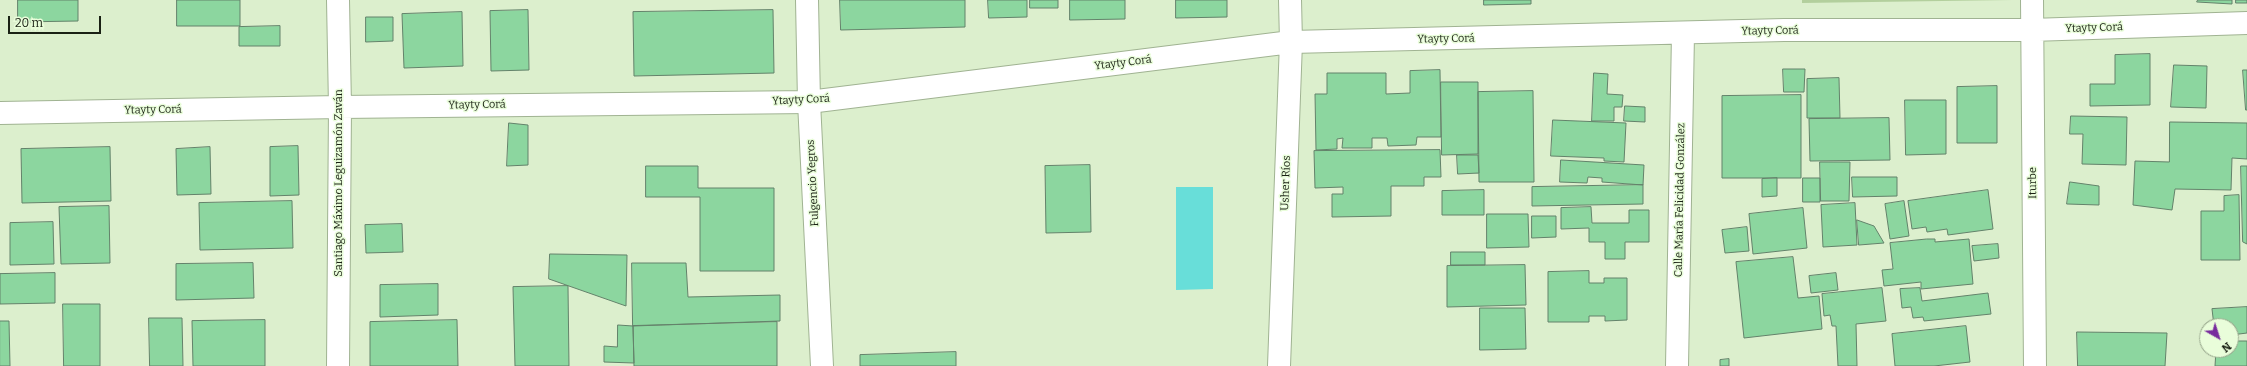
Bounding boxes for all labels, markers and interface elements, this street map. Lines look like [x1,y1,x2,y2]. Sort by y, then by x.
scale bar [10,8,103,34]
text: 20 m [15,16,43,30]
street label: Ytayty Corá [2065,20,2123,36]
street label: Ytayty Corá [1741,24,1799,38]
street label: Ytayty Corá [1417,32,1475,46]
street label: Ytayty Corá [1094,53,1152,73]
street label: Santiago Máximo Leguizamón Zaván [332,89,346,277]
street label: Ytayty Corá [772,92,830,108]
street label: Ytayty Corá [448,98,506,112]
street label: Ytayty Corá [124,103,182,117]
street label: Calle María Felicidad González [1672,123,1688,277]
street label: Fulgencio Yegros [804,139,822,227]
street label: Usher Ríos [1278,155,1294,211]
street label: Iturbe [2026,167,2040,199]
north arrow [2199,318,2239,358]
text: N [2219,339,2234,355]

